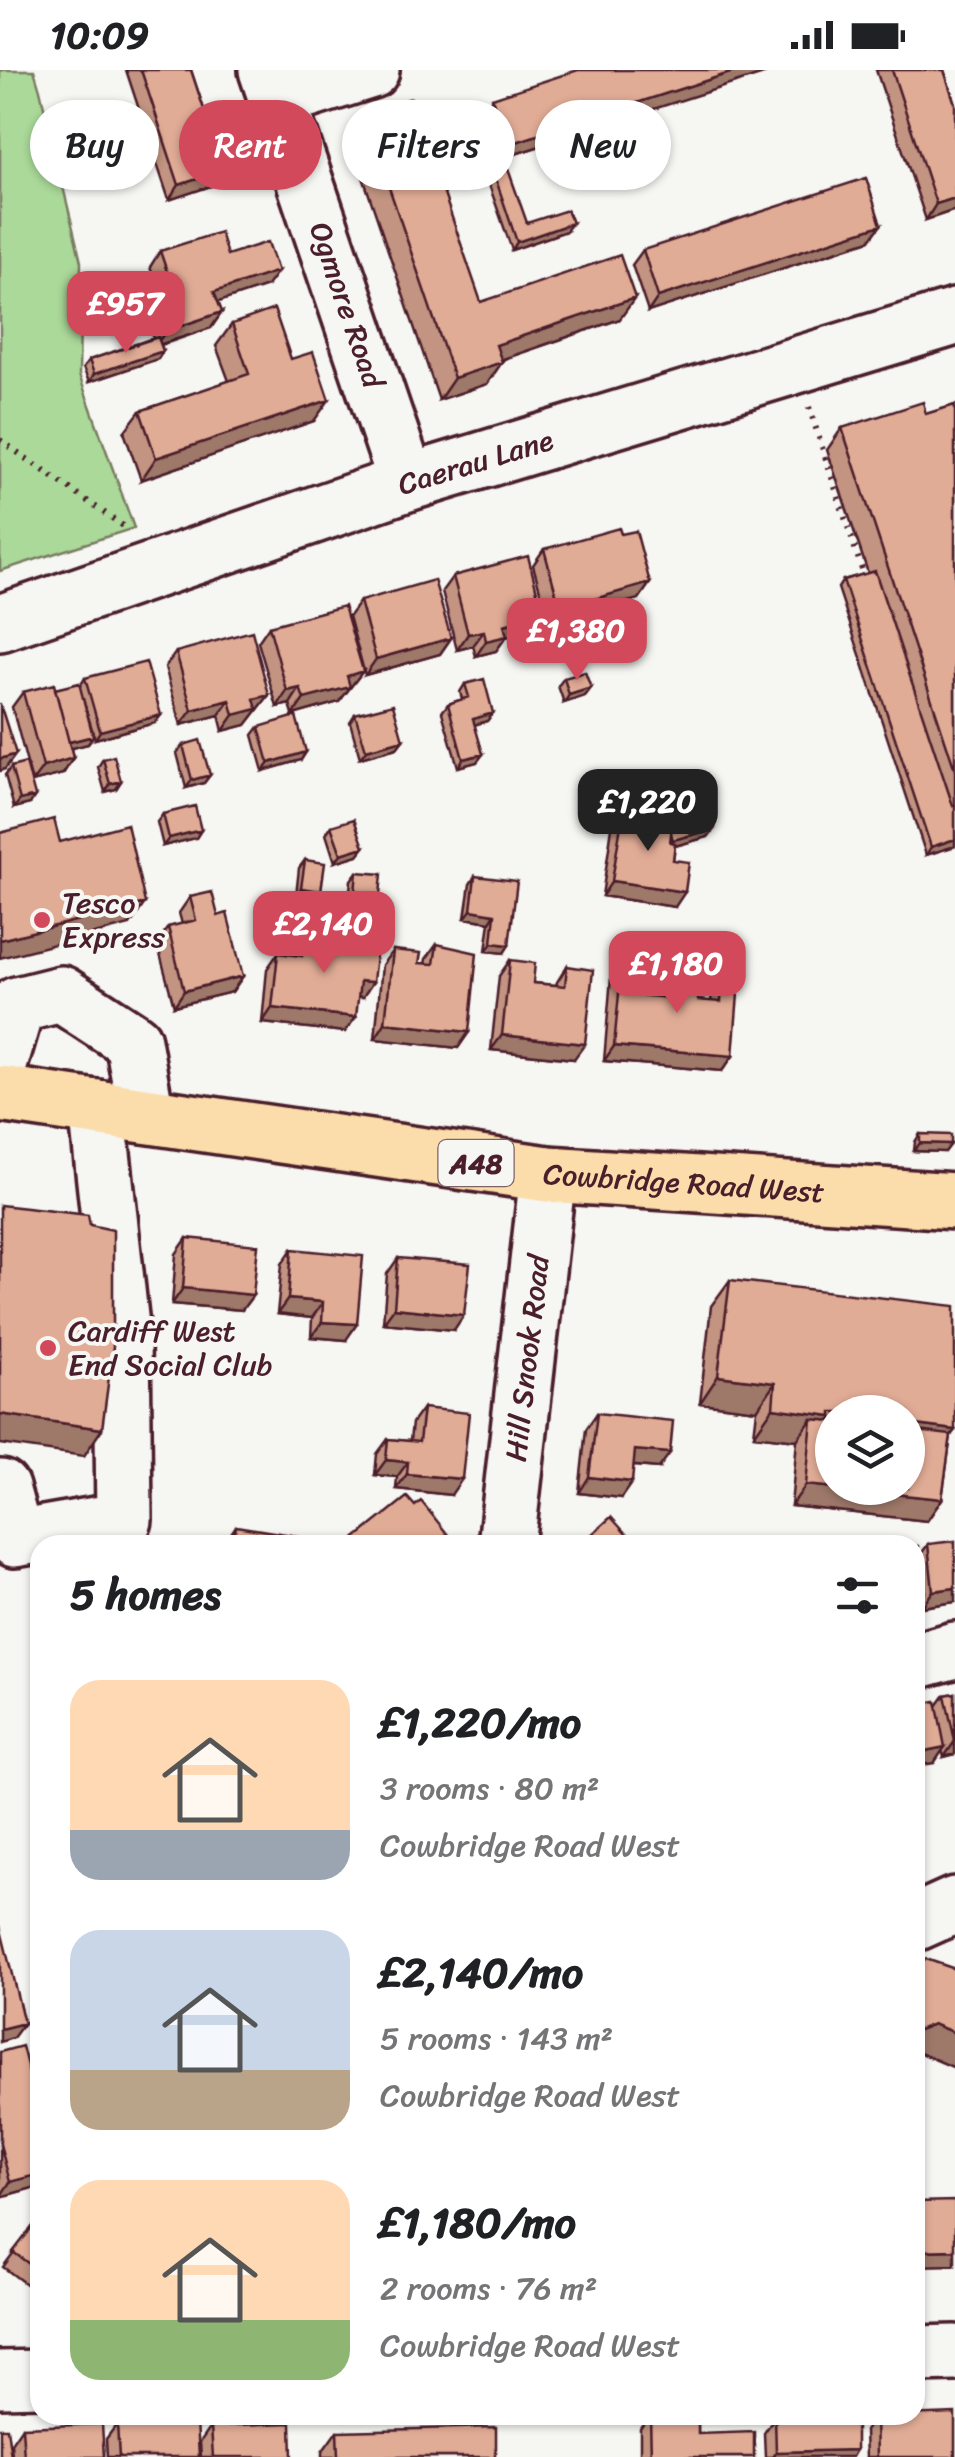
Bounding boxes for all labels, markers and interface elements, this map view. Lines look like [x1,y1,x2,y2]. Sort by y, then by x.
text: 10:09 [50,2,149,69]
chip: Buy [30,100,159,190]
chip: Rent [179,100,322,190]
chip: Filters [342,100,515,190]
chip: New [535,100,671,190]
street label: Ogmore Road [293,215,401,397]
pin: £957 [67,271,185,356]
text: £957 [89,275,163,332]
street label: Caerau Lane [391,413,560,511]
pin: £1,380 [496,598,658,683]
text: £1,380 [529,602,625,659]
pin: £1,220 [567,769,729,854]
text: £1,220 [600,773,696,830]
place label: Tesco Express [62,876,165,964]
pin: £2,140 [243,891,405,976]
text: £2,140 [275,895,373,952]
marker: Tesco Express [31,909,53,931]
pin: £1,180 [596,931,758,1016]
text: £1,180 [631,935,723,992]
road number: A48 [438,1140,514,1186]
street label: Cowbridge Road West [542,1147,826,1219]
street label: Hill Snook Road [489,1250,566,1464]
place label: Cardiff West End Social Club [68,1304,273,1392]
marker: Cardiff West End Social Club [37,1337,59,1359]
map controls [815,1395,925,1505]
button: layers [815,1395,925,1505]
text: 5 homes [70,1558,221,1632]
icon: filters [830,1568,885,1623]
text: £1,220/mo [380,1686,581,1760]
icon: home [150,1720,270,1840]
text: 3 rooms · 80 m² [380,1760,599,1817]
text: Cowbridge Road West [380,1817,680,1874]
text: £2,140/mo [380,1936,583,2010]
icon: home [150,1970,270,2090]
text: 5 rooms · 143 m² [380,2010,613,2067]
text: Cowbridge Road West [380,2067,680,2124]
text: £1,180/mo [380,2186,576,2260]
icon: home [150,2220,270,2340]
text: 2 rooms · 76 m² [380,2260,597,2317]
text: Cowbridge Road West [380,2317,680,2374]

